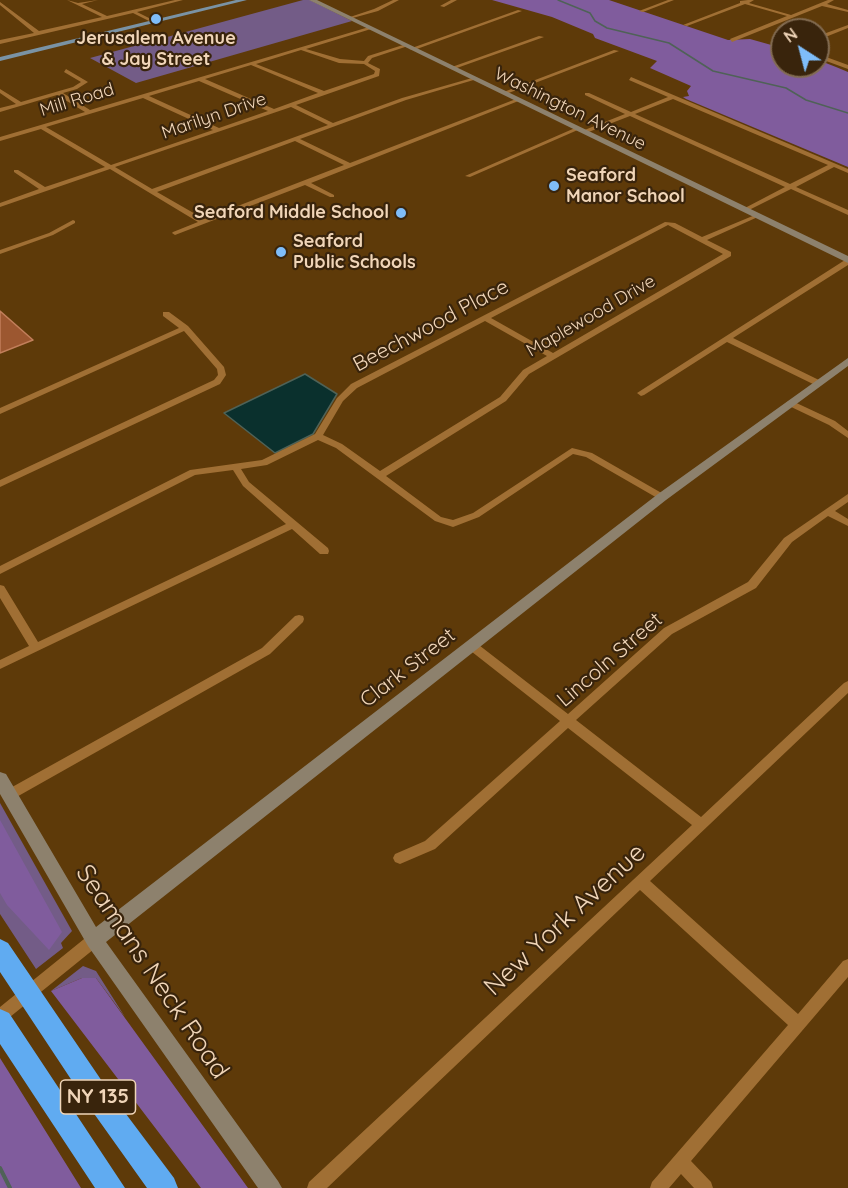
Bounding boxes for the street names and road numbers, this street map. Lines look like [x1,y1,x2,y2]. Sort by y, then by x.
street label: Washington Avenue [491,63,649,155]
street label: Mill Road [37,78,117,122]
street label: Marilyn Drive [159,88,269,144]
street label: Maplewood Drive [523,270,659,362]
street label: Beechwood Place [349,274,513,378]
street label: Lincoln Street [552,607,668,713]
street label: Clark Street [355,623,461,713]
street label: New York Avenue [478,837,652,1003]
street label: Seamans Neck Road [69,859,235,1085]
road number: NY 135 [60,1080,136,1114]

